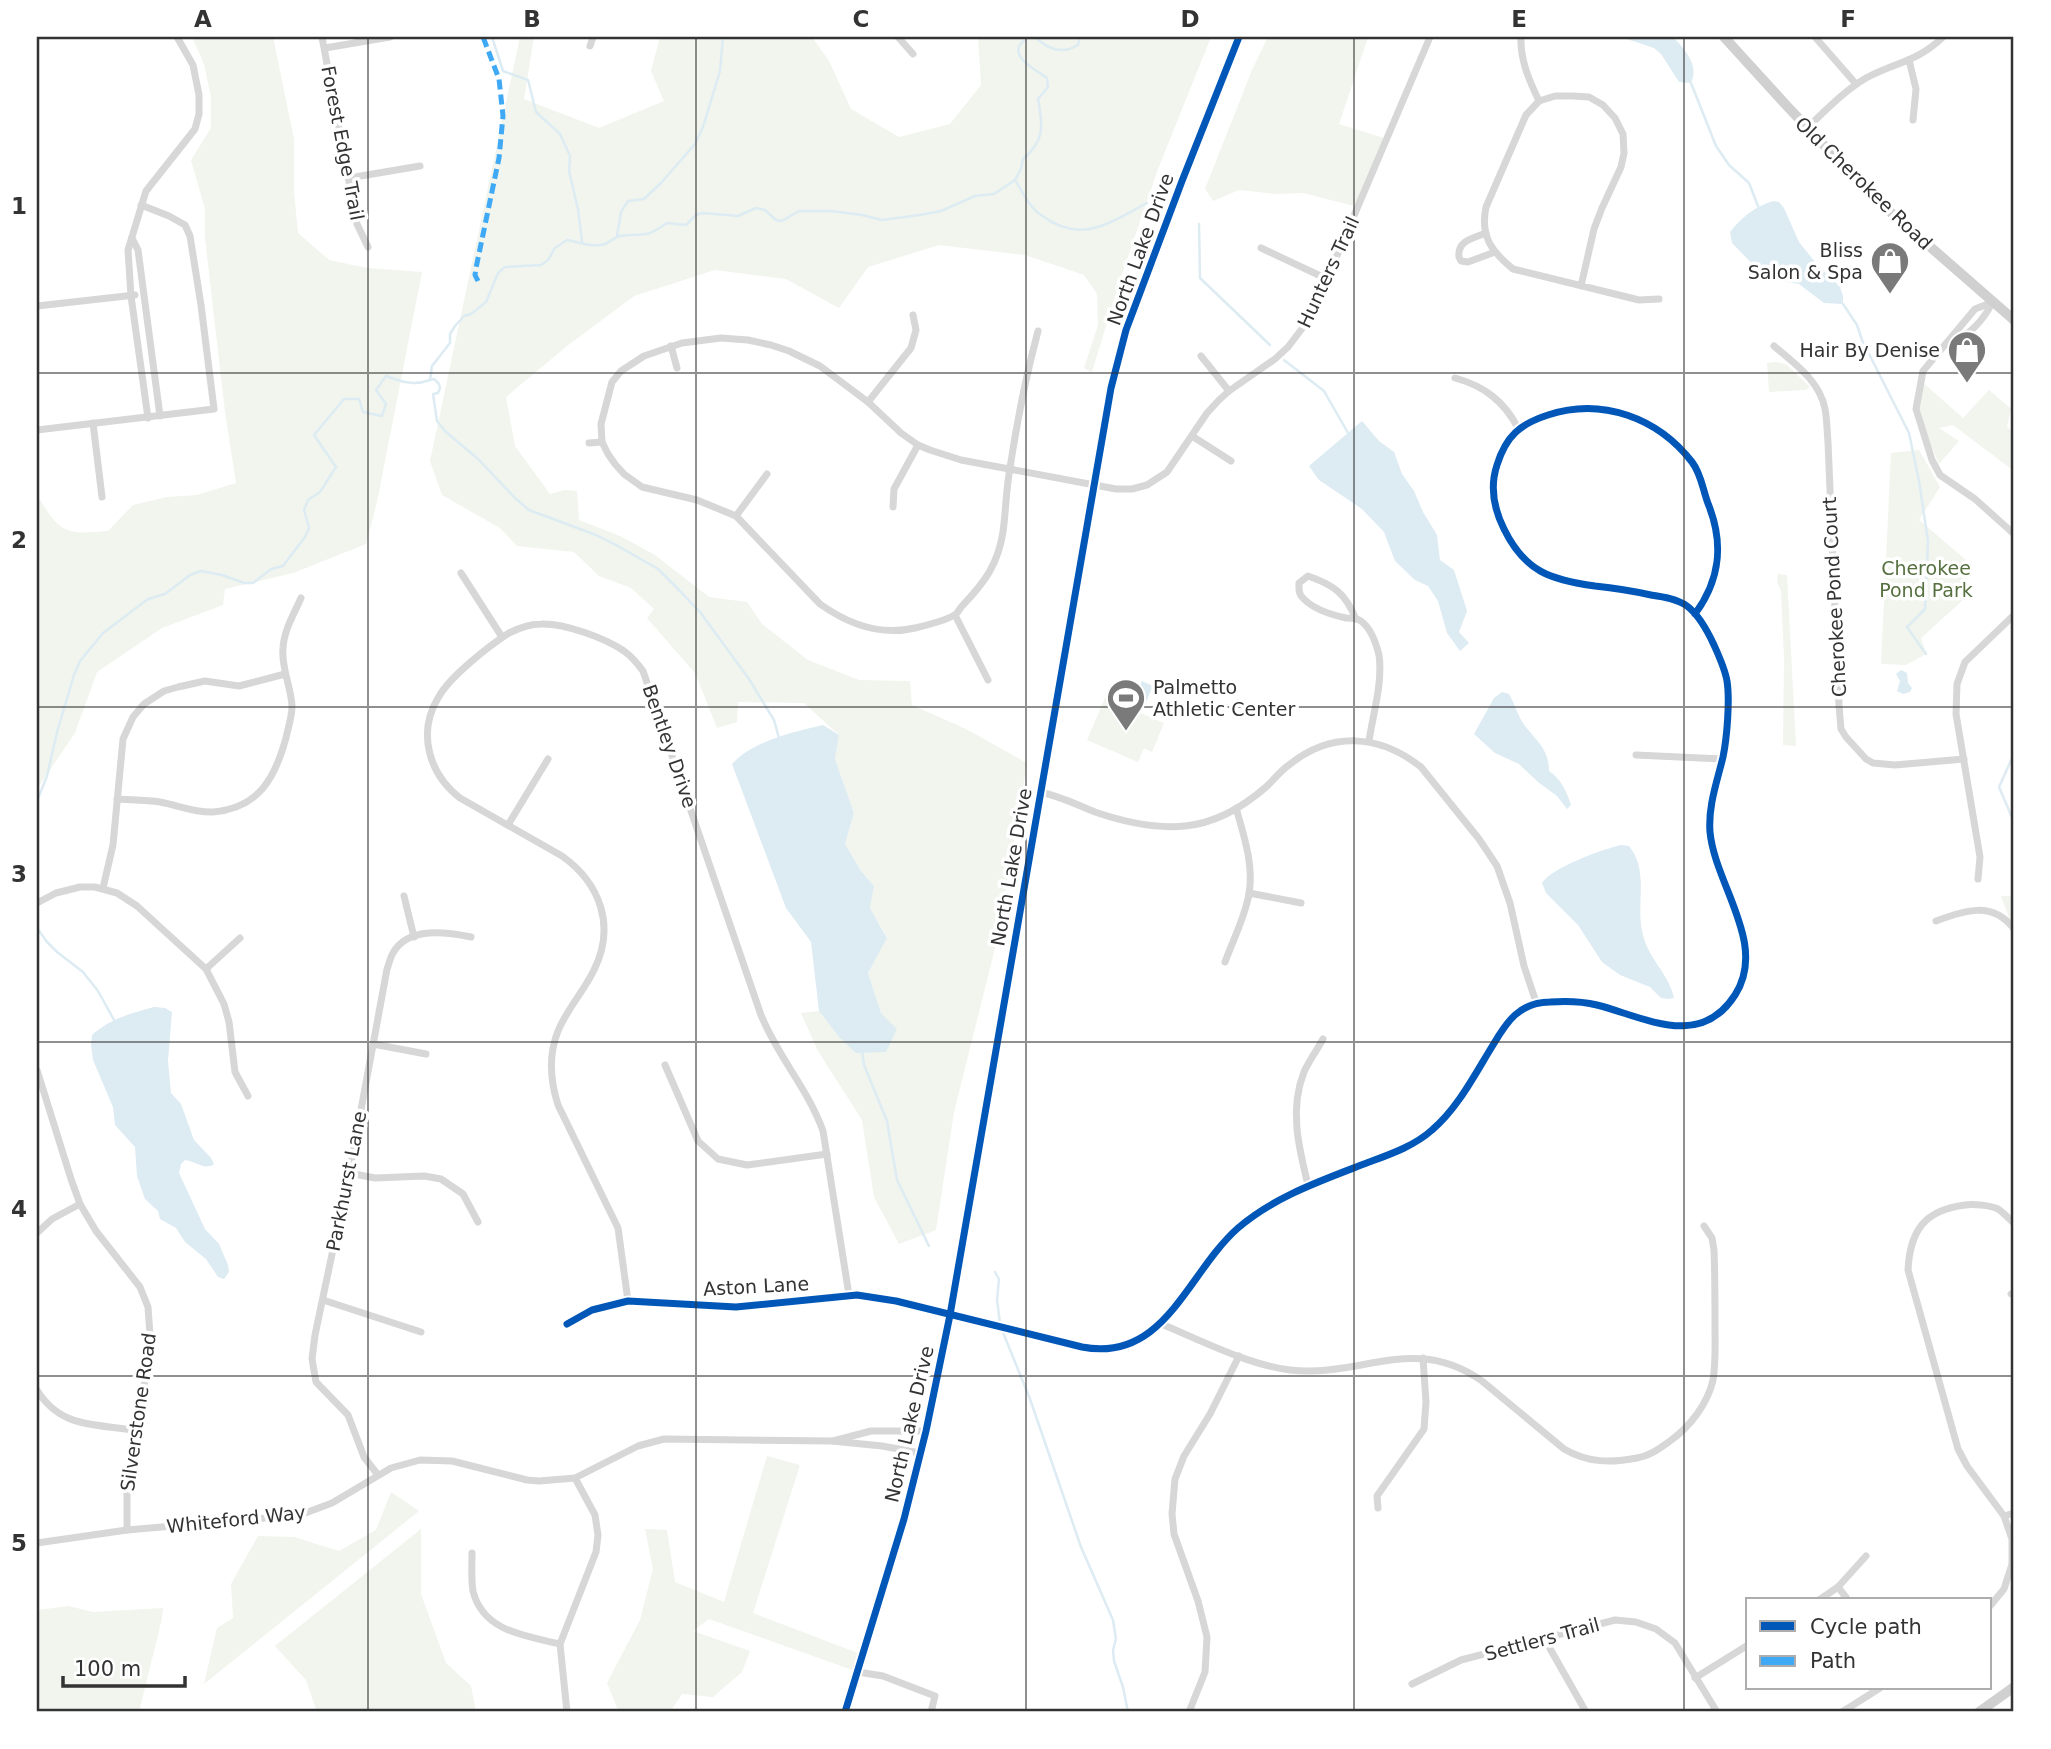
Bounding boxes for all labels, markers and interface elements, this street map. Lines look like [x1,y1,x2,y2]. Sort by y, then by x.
text: A [194,6,212,32]
text: B [523,6,541,32]
text: C [853,6,869,32]
text: D [1180,6,1200,32]
text: E [1511,6,1527,32]
text: F [1840,6,1856,32]
street label: Forest Edge Trail [317,64,369,222]
street label: Old Cherokee Road [1791,112,1937,254]
street label: North Lake Drive [1102,170,1178,328]
text: 1 [11,193,27,219]
street label: Hunters Trail [1293,213,1363,331]
place label: Bliss Salon & Spa [1748,239,1863,283]
shop icon: Bliss Salon & Spa [1869,240,1911,295]
shop icon: Hair By Denise [1946,329,1988,384]
place label: Hair By Denise [1799,339,1940,361]
street label: Cherokee Pond Court [1818,496,1850,698]
text: 2 [11,527,27,553]
park label: Cherokee Pond Park [1879,557,1973,601]
place label: Palmetto Athletic Center [1153,676,1295,720]
sports icon: Palmetto Athletic Center [1105,677,1147,732]
street label: Bentley Drive [639,681,701,811]
street label: North Lake Drive [986,786,1036,948]
text: 3 [11,861,27,887]
street label: Parkhurst Lane [322,1109,370,1253]
text: 4 [11,1196,27,1222]
street label: Aston Lane [702,1272,810,1300]
street label: Silverstone Road [116,1331,160,1493]
street label: North Lake Drive [880,1344,938,1504]
street label: Whiteford Way [165,1501,307,1537]
text: 5 [11,1530,27,1556]
legend [1746,1598,1992,1690]
street label: Settlers Trail [1482,1613,1602,1665]
text: Cycle path [1810,1615,1922,1639]
scale bar [63,1644,186,1688]
text: Path [1810,1649,1856,1673]
text: 100 m [74,1657,141,1681]

